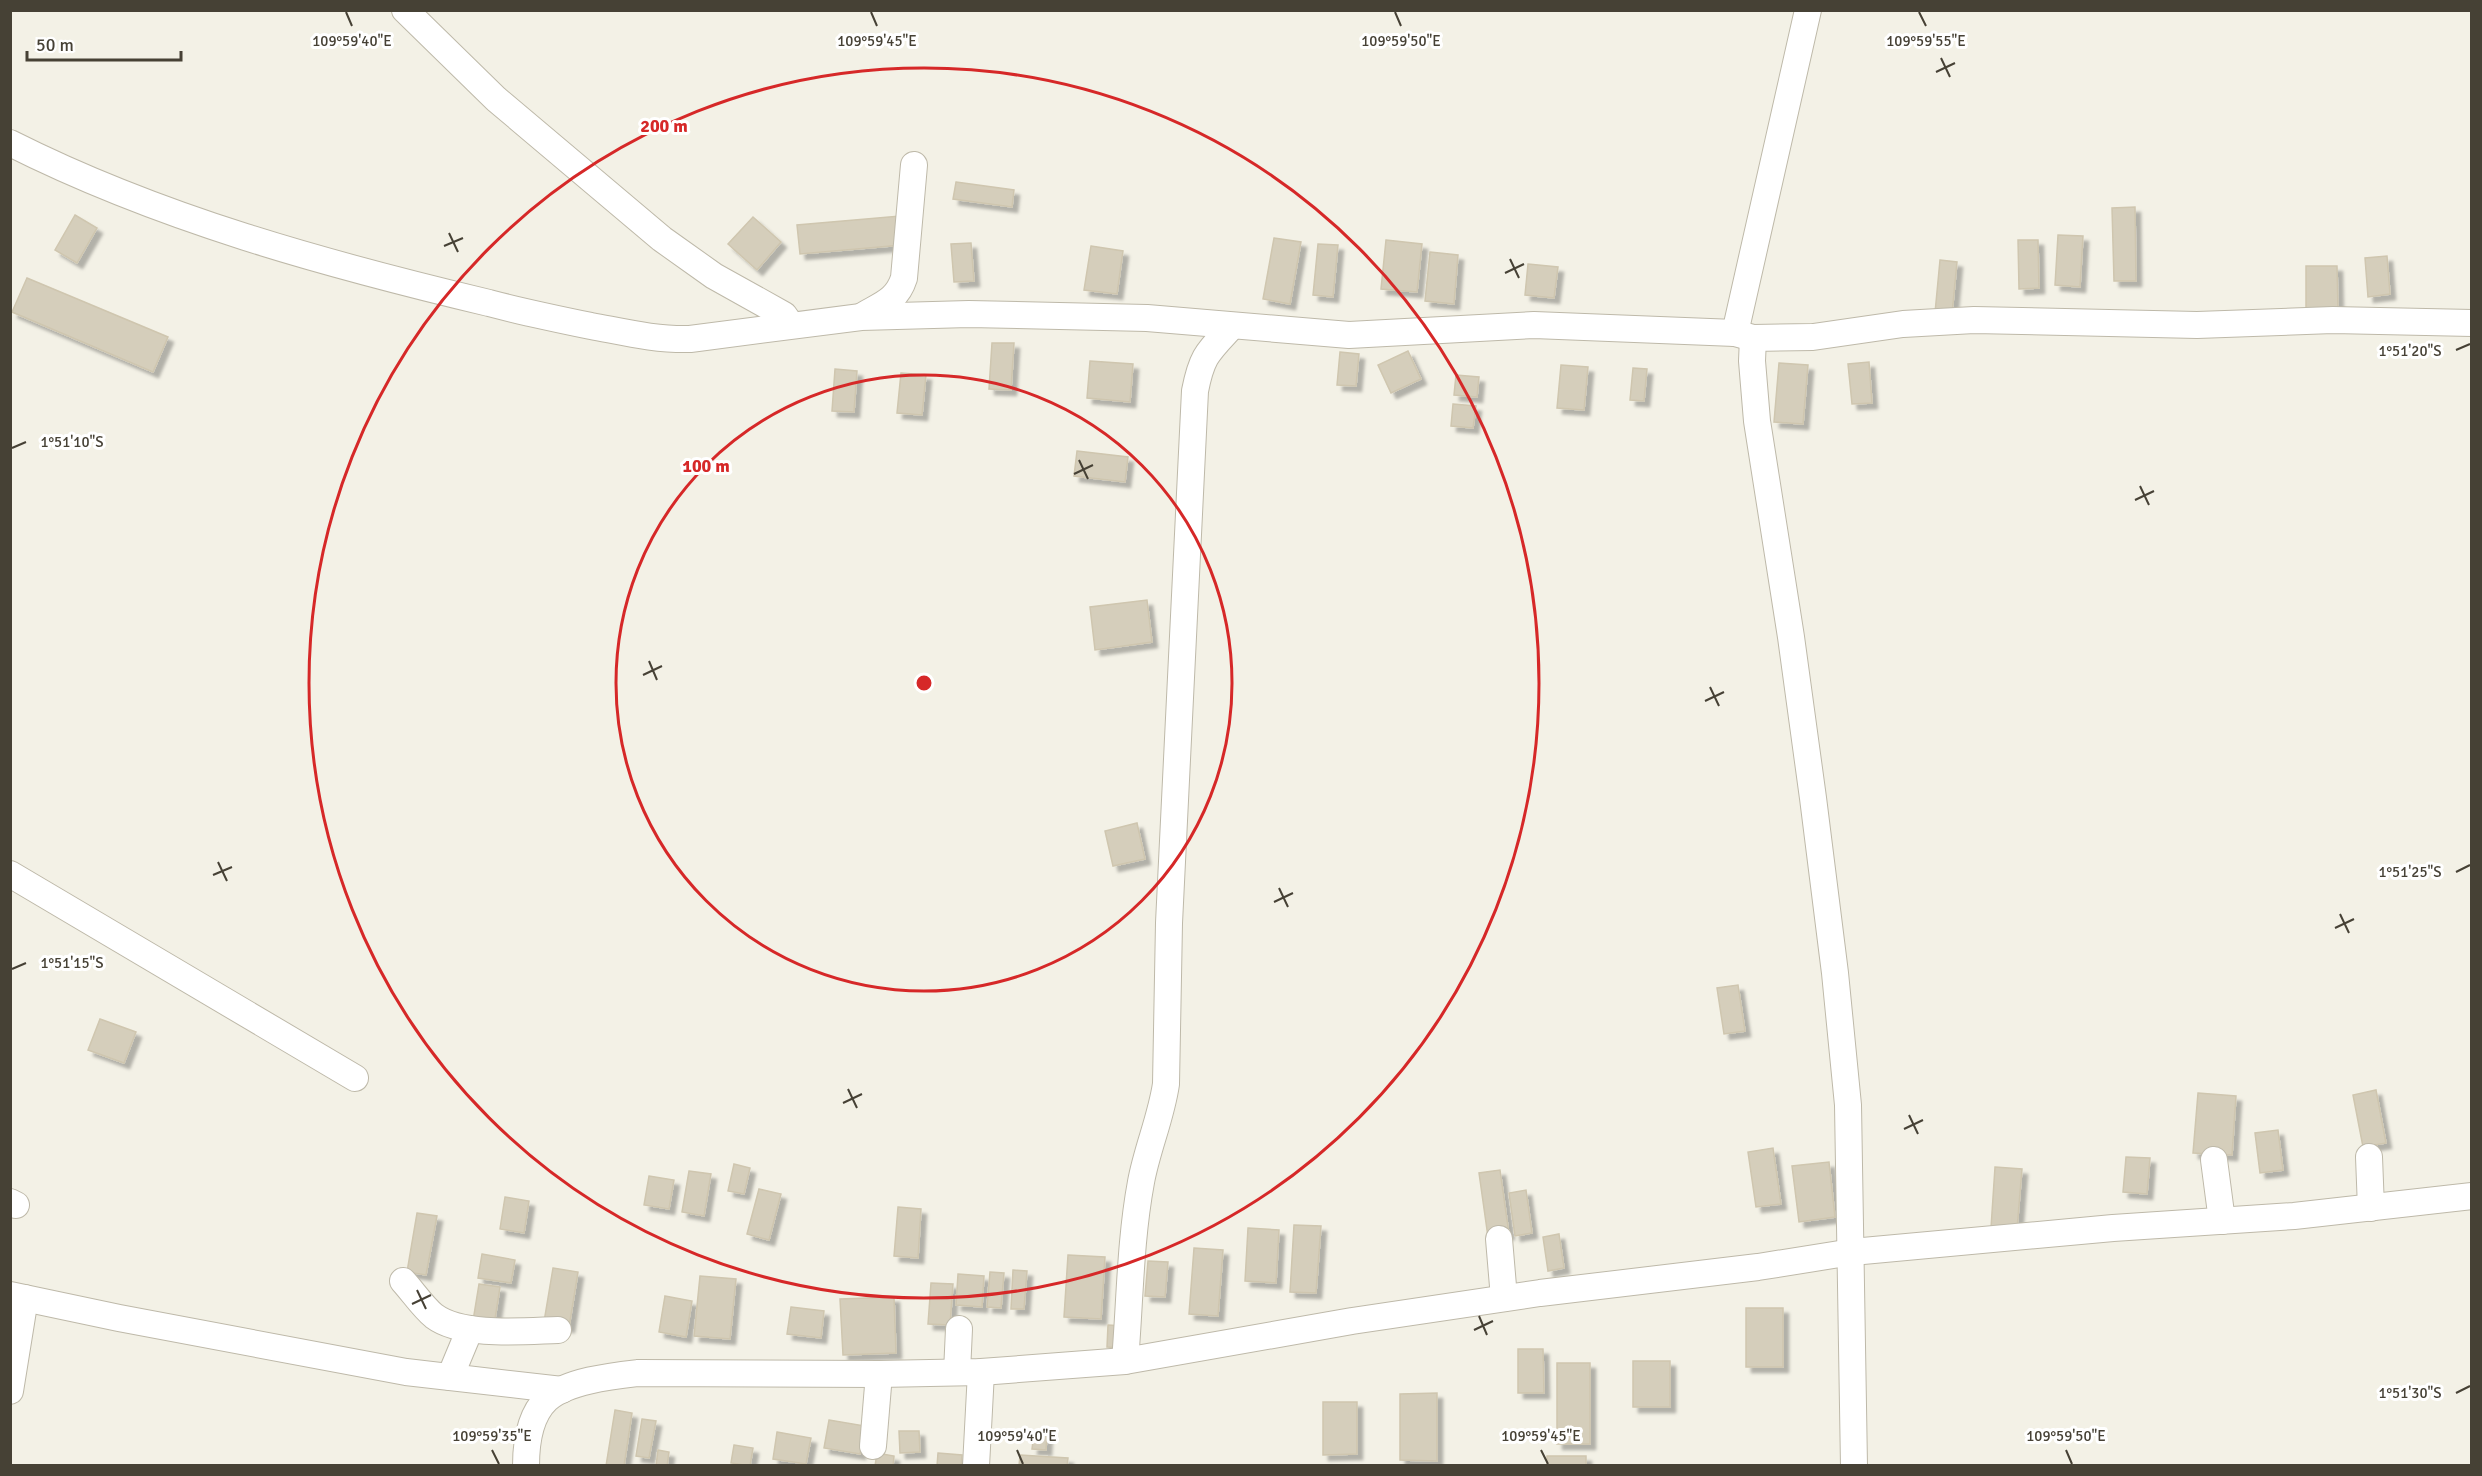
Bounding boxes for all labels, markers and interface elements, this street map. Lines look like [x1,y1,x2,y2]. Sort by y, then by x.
scale bar [27,24,182,62]
text: 109°59'40"E [312,32,392,50]
text: 109°59'45"E [837,32,917,50]
text: 109°59'50"E [1361,32,1441,50]
text: 109°59'55"E [1886,32,1966,50]
text: 50 m [36,34,74,56]
text: 200 m [640,115,688,137]
text: 1°51'20"S [2378,342,2442,360]
text: 1°51'10"S [40,433,104,451]
text: 100 m [682,455,730,477]
centre of rings [914,673,934,693]
text: 1°51'25"S [2378,863,2442,881]
text: 1°51'15"S [40,954,104,972]
text: 1°51'30"S [2378,1384,2442,1402]
text: 109°59'35"E [452,1427,532,1445]
text: 109°59'40"E [977,1427,1057,1445]
text: 109°59'45"E [1501,1427,1581,1445]
text: 109°59'50"E [2026,1427,2106,1445]

